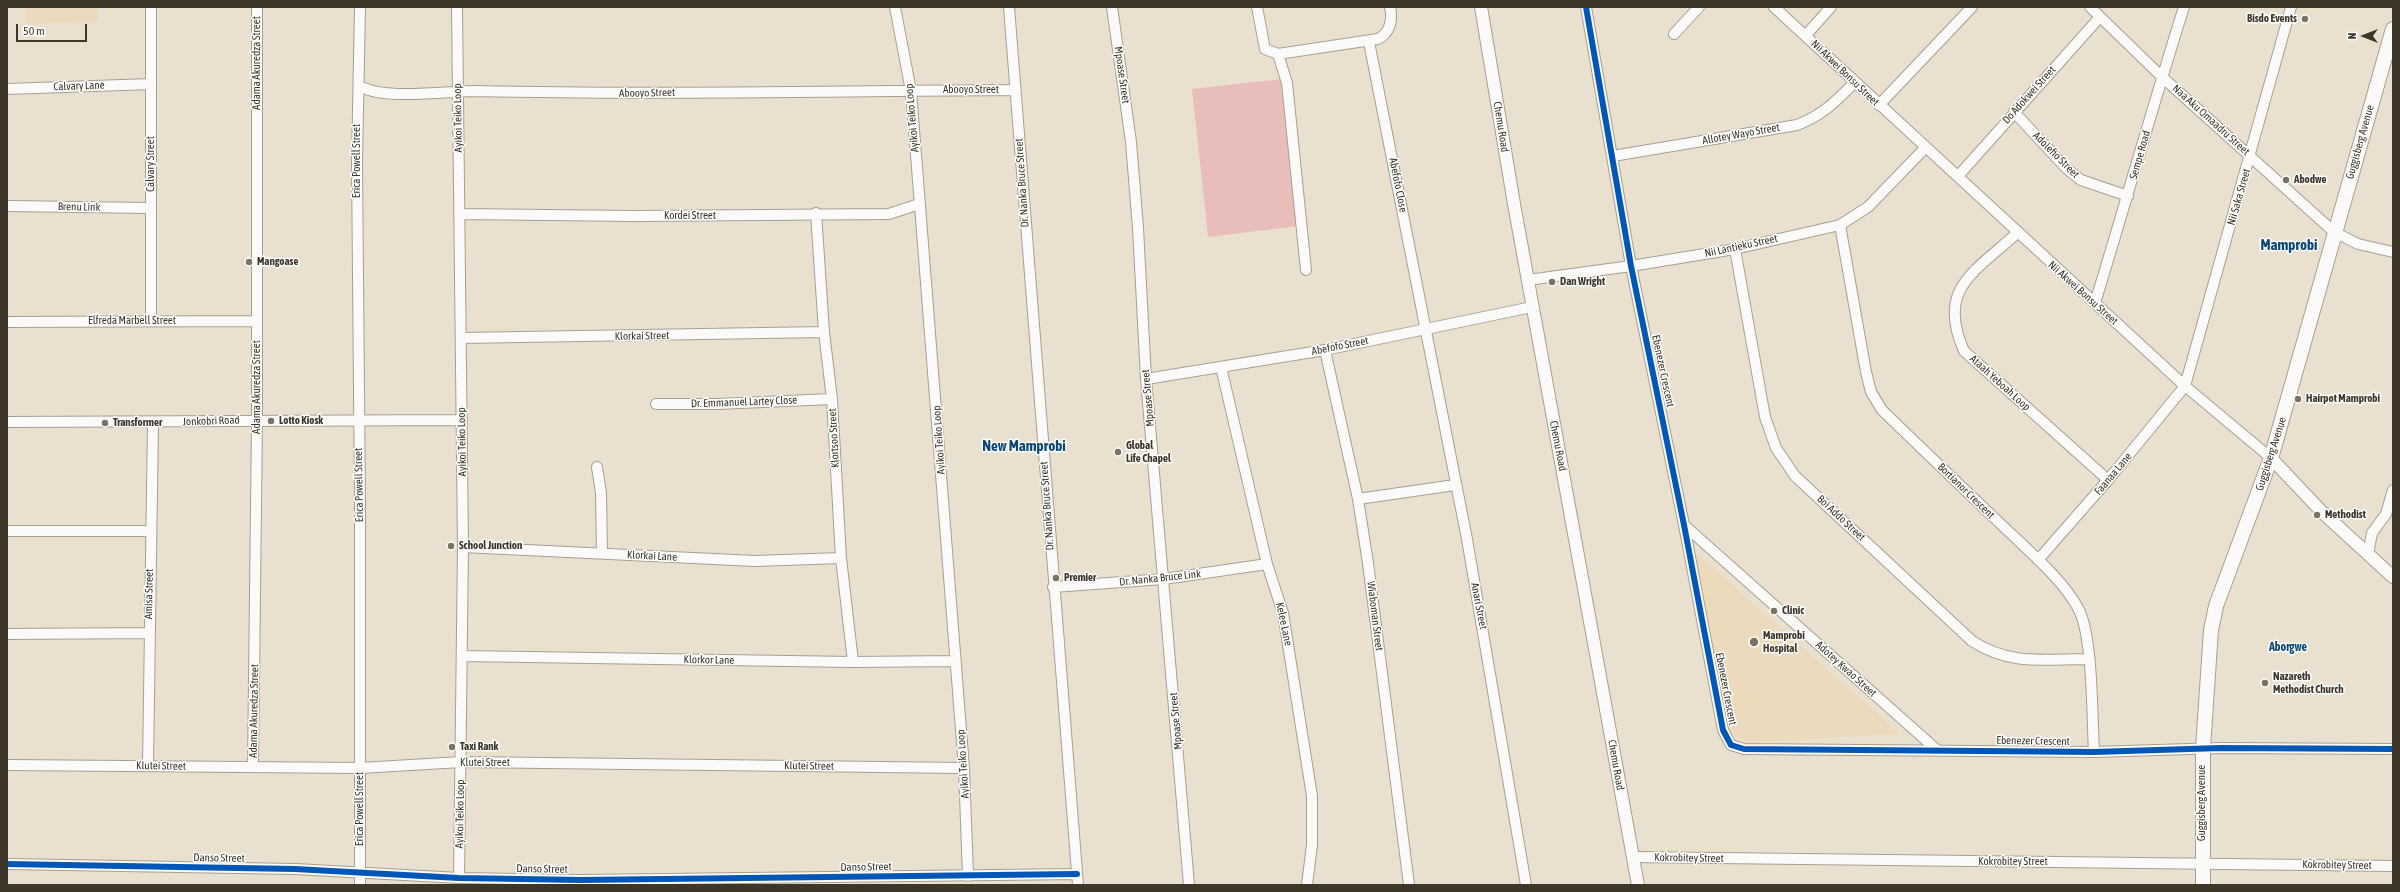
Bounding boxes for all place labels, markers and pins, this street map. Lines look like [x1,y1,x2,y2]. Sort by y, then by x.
place label: Bisdo Events [2247,12,2297,26]
marker: Bisdo Events [2300,14,2310,24]
place label: Abodwe [2294,173,2326,187]
marker: Abodwe [2281,175,2291,185]
place label: Mangoase [257,255,298,269]
marker: Mangoase [244,257,254,267]
place label: Dan Wright [1560,275,1605,289]
marker: Dan Wright [1547,277,1557,287]
place label: Hairpot Mamprobi [2306,392,2380,406]
marker: Hairpot Mamprobi [2293,394,2303,404]
place label: Lotto Kiosk [279,414,323,428]
place label: Transformer [113,416,162,430]
marker: Lotto Kiosk [266,416,276,426]
marker: Transformer [100,418,110,428]
place label: Global Life Chapel [1126,439,1171,465]
marker: Global Life Chapel [1113,447,1123,457]
place label: Methodist [2325,508,2366,522]
marker: Methodist [2312,510,2322,520]
place label: School Junction [459,539,522,553]
marker: School Junction [446,541,456,551]
place label: Premier [1064,571,1096,585]
marker: Premier [1051,573,1061,583]
place label: Clinic [1782,604,1804,618]
marker: Clinic [1769,606,1779,616]
place label: Mamprobi Hospital [1763,629,1805,655]
marker: Mamprobi Hospital [1748,636,1760,648]
place label: Nazareth Methodist Church [2273,670,2344,696]
marker: Nazareth Methodist Church [2260,678,2270,688]
place label: Taxi Rank [460,740,498,754]
marker: Taxi Rank [447,742,457,752]

